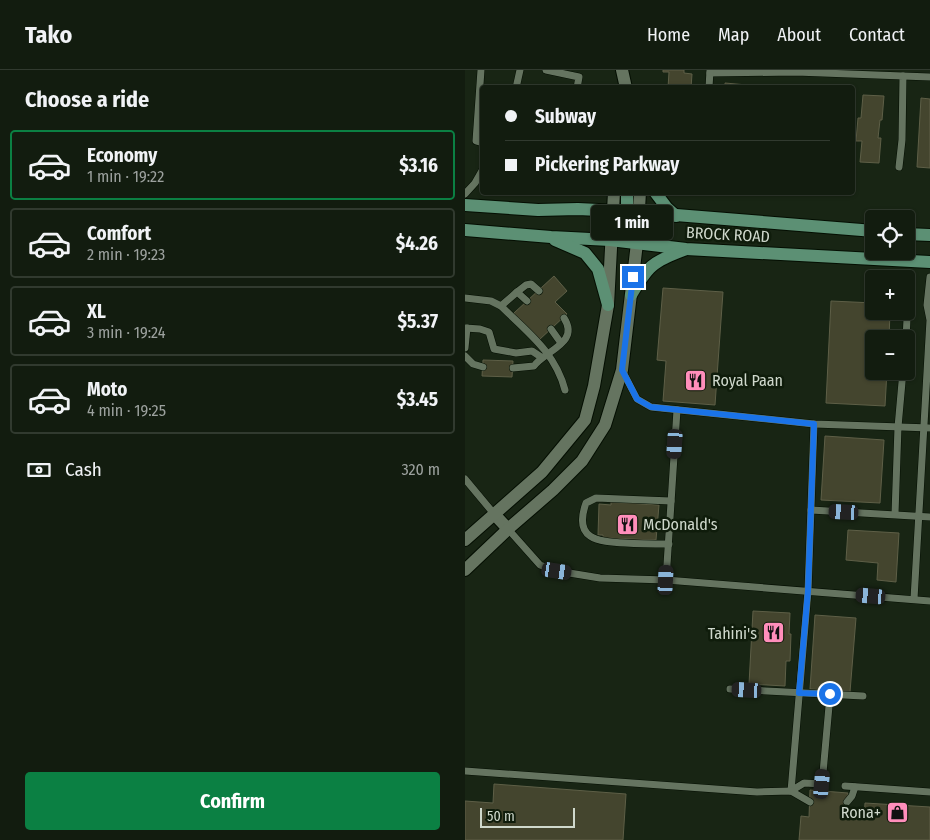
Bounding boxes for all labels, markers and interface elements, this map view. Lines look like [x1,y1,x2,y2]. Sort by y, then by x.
text: Tako [25,21,72,49]
text: Home [647,24,690,46]
text: Map [718,24,749,46]
text: About [777,24,821,46]
text: Contact [849,24,905,46]
text: Choose a ride [25,86,149,113]
text: Subway [535,105,596,128]
icon: car [27,143,72,188]
text: Economy [87,144,157,167]
text: Pickering Parkway [535,153,679,176]
text: $3.16 [399,154,438,177]
text: 1 min · 19:22 [87,167,164,186]
callout: 1 min [592,204,674,240]
map controls [865,210,915,380]
button: locate [865,210,915,260]
text: 1 min [615,213,649,232]
icon: car [27,221,72,266]
text: Comfort [87,222,151,245]
street label: BROCK ROAD [686,223,770,246]
text: $4.26 [396,232,438,255]
text: 2 min · 19:23 [87,245,165,264]
route end [622,266,644,288]
button: + [865,270,915,320]
icon: car [27,299,72,344]
text: XL [87,300,106,323]
text: $5.37 [398,310,438,333]
text: 3 min · 19:24 [87,323,166,342]
button: − [865,330,915,380]
restaurant icon: Royal Paan [684,368,708,392]
place label: Royal Paan [712,371,783,390]
icon: car [27,377,72,422]
text: Moto [87,378,127,401]
text: $3.45 [397,388,438,411]
text: 4 min · 19:25 [87,401,166,420]
car [666,429,683,459]
icon: cash [25,456,53,484]
text: Cash [65,458,102,481]
text: 320 m [401,460,440,479]
car [828,504,859,520]
restaurant icon: McDonald's [615,512,639,536]
place label: McDonald's [643,515,718,534]
car [541,561,572,581]
car [657,565,674,595]
car [855,587,886,605]
restaurant icon: Tahini's [761,621,785,645]
place label: Tahini's [708,624,757,643]
car [731,682,762,698]
route start [819,683,841,705]
car [813,768,830,800]
button: Confirm [25,772,440,830]
shop icon: Rona+ [885,800,909,824]
place label: Rona+ [841,803,881,822]
scale bar [480,805,575,828]
text: 50 m [487,808,515,825]

